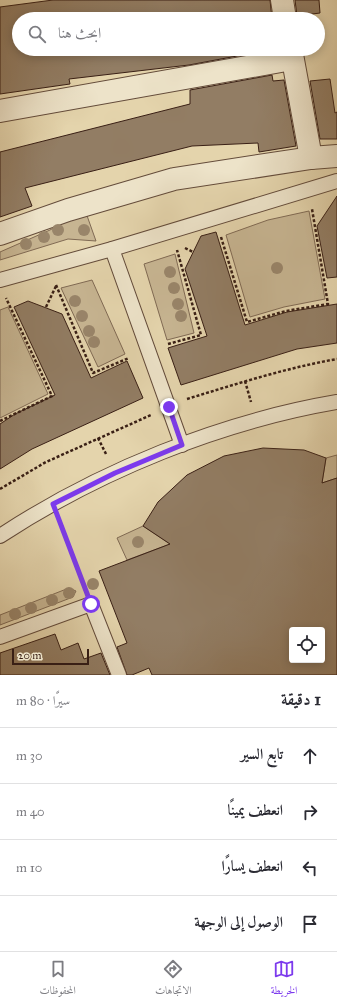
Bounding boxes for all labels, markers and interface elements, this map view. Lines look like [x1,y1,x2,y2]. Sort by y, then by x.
search box [12,12,325,56]
icon: search [26,23,48,45]
text: ابحث هنا [58,24,101,42]
route end [160,398,178,416]
route start [82,595,100,613]
map controls [289,627,325,663]
button: locate [289,627,325,663]
scale bar [12,647,89,666]
text: 20 m [18,649,41,662]
text: 1 دقيقة [281,689,321,710]
text: سيرًا · 80 m [16,693,70,709]
text: تابع السير [241,745,283,763]
icon: ahead [299,745,321,767]
text: 30 m [16,748,43,764]
text: انعطف يمينًا [228,801,283,819]
icon: right [299,801,321,823]
text: 40 m [16,804,45,820]
text: انعطف يسارًا [221,857,283,875]
icon: left [299,857,321,879]
text: 10 m [16,860,42,876]
text: الوصول إلى الوجهة [194,913,283,931]
icon: arrive [299,913,321,935]
tab: المحفوظات [40,958,76,1001]
tab: الاتجاهات [155,958,192,1001]
tab: الخريطة [271,958,297,1001]

